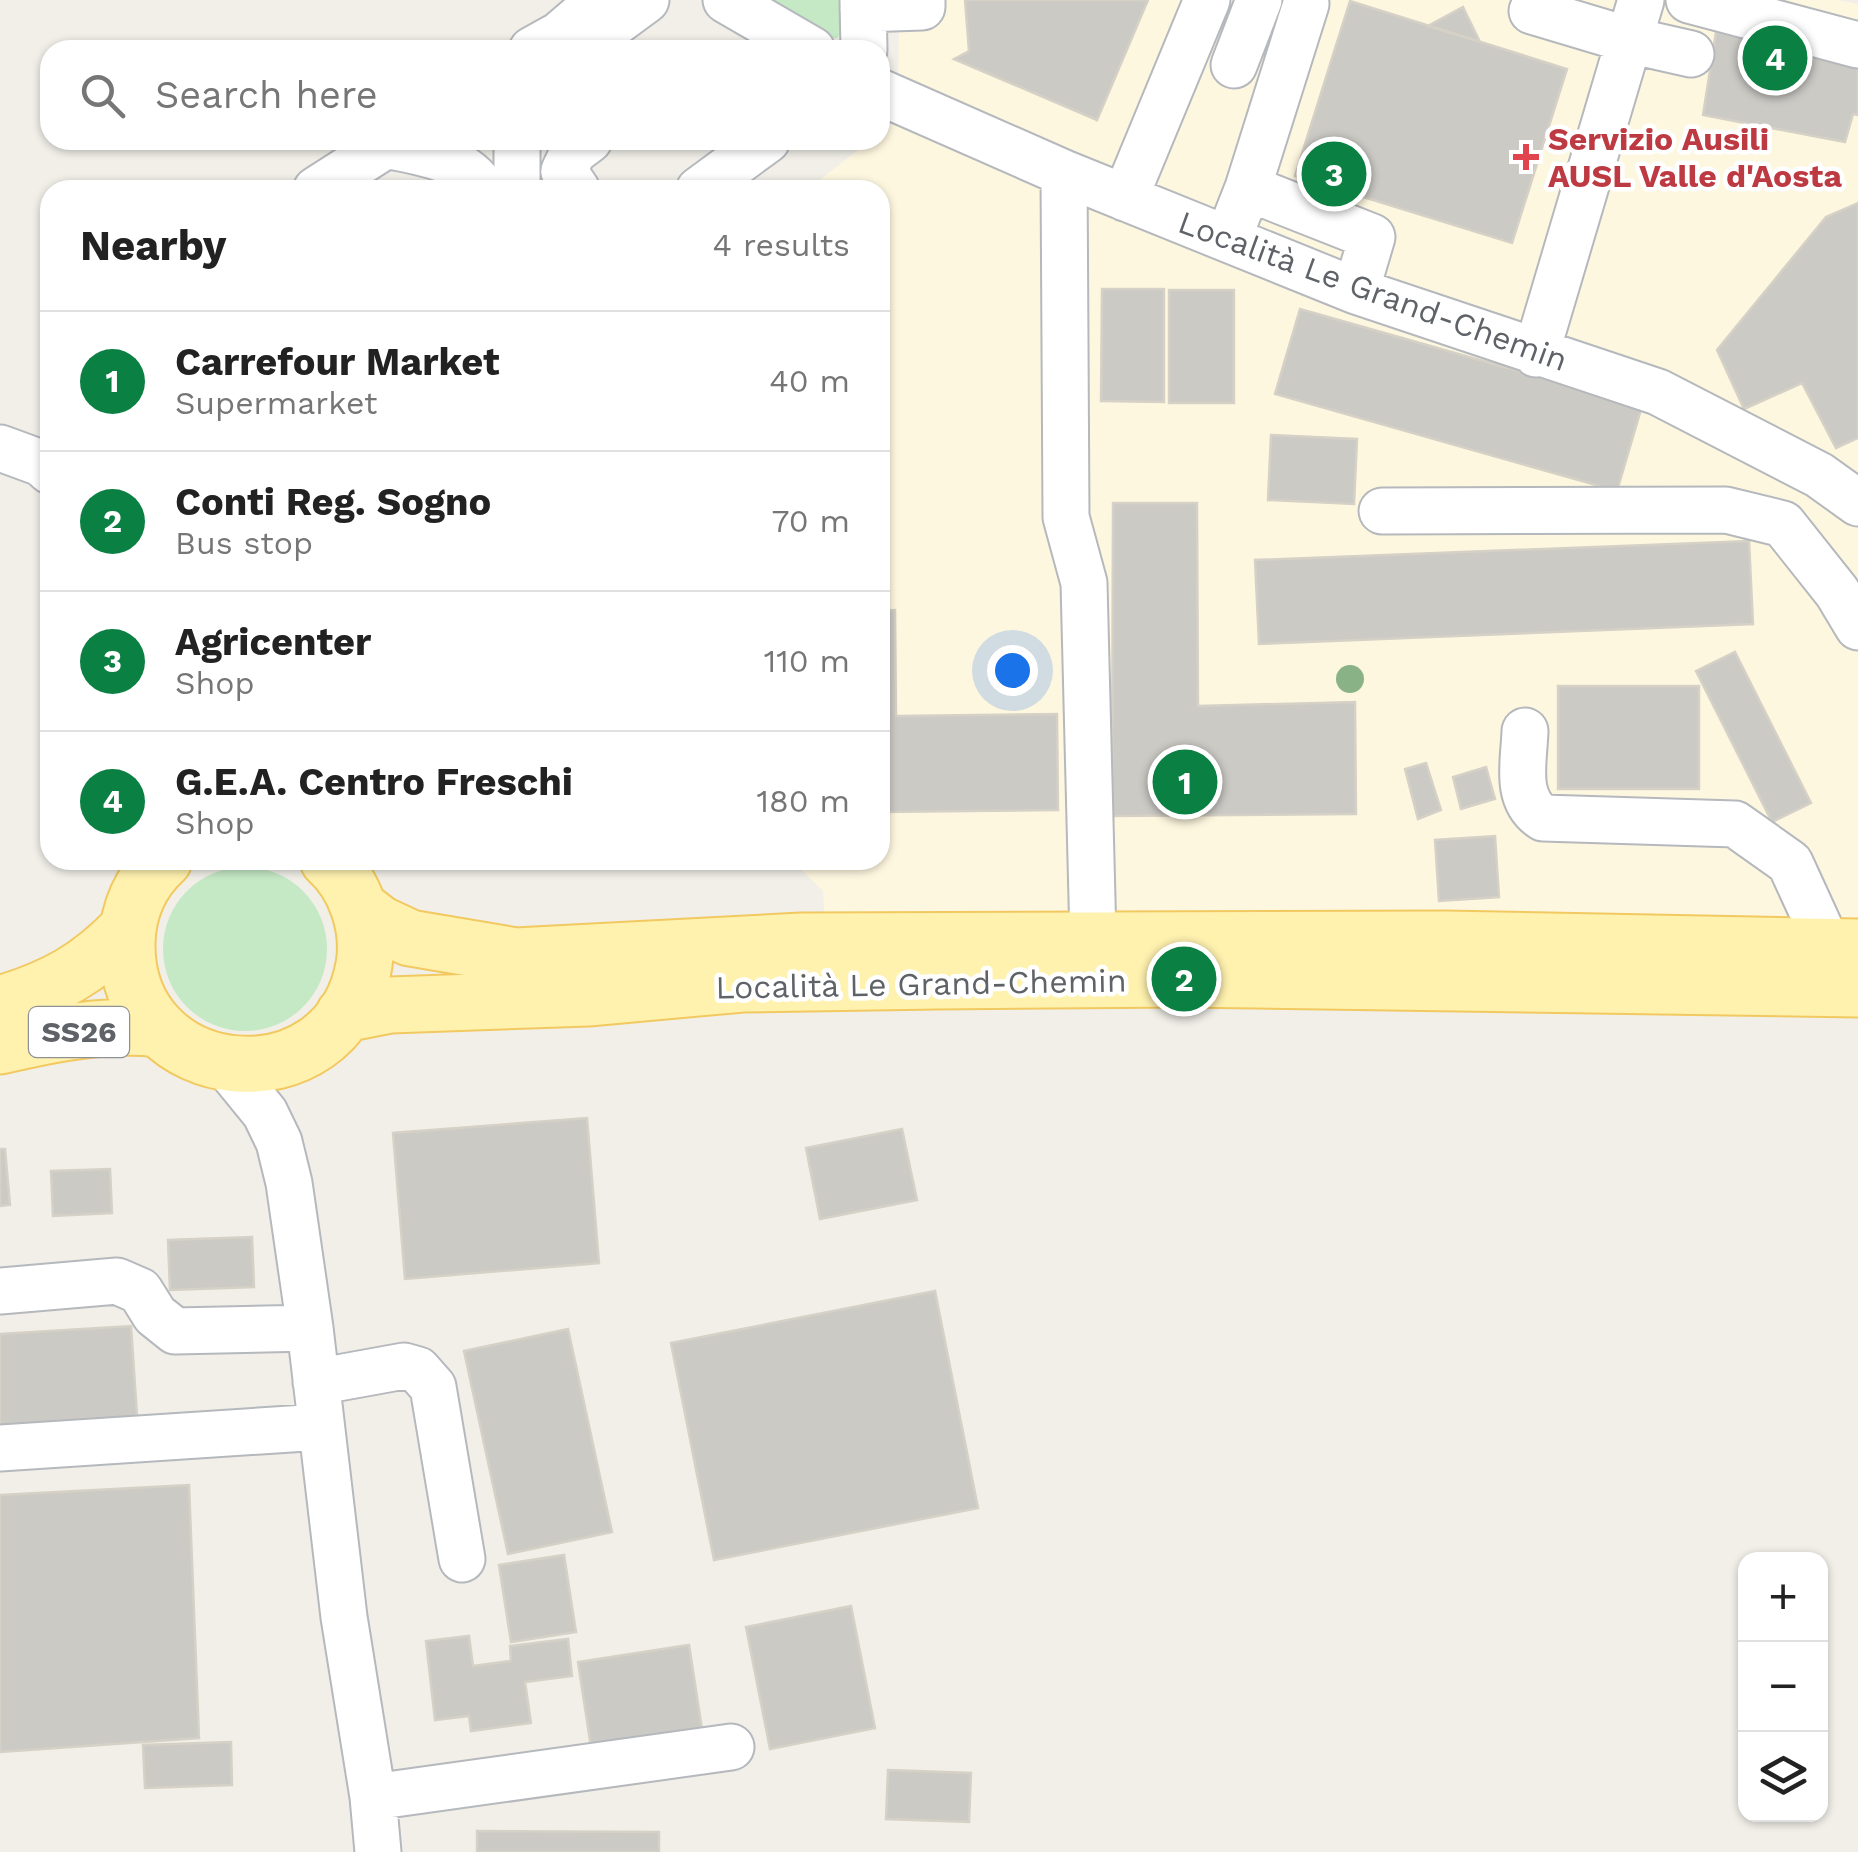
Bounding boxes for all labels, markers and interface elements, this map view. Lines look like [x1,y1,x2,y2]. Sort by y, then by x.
pin: 4 [1742,20,1808,96]
search box [40,40,890,150]
icon: search [75,68,130,123]
text: Search here [155,73,378,117]
place label: Servizio Ausili AUSL Valle d'Aosta [1548,120,1842,195]
pin: 3 [1302,136,1366,212]
marker: Servizio Ausili AUSL Valle d'Aosta [1513,144,1539,170]
street label: Località Le Grand-Chemin [1173,203,1573,379]
text: Nearby [80,221,227,270]
text: 4 results [712,226,850,264]
text: Carrefour Market [175,340,500,384]
text: 1 [106,362,119,400]
text: 40 m [769,362,850,400]
text: Supermarket [175,384,377,422]
text: Conti Reg. Sogno [175,480,491,524]
text: 2 [103,502,122,540]
text: 70 m [771,502,850,540]
text: Bus stop [175,524,313,562]
text: Agricenter [175,620,371,664]
text: 3 [103,642,122,680]
text: 110 m [764,642,850,680]
your location [987,645,1038,696]
text: Shop [175,664,255,702]
pin: 1 [1152,744,1218,820]
text: G.E.A. Centro Freschi [175,760,573,804]
text: 4 [102,782,123,820]
text: 180 m [756,782,850,820]
text: Shop [175,804,255,842]
pin: 2 [1152,942,1216,1016]
street label: Località Le Grand-Chemin [715,961,1127,1007]
road number: SS26 [29,1007,129,1057]
map controls [1738,1552,1828,1822]
button: + [1738,1552,1828,1642]
button: − [1738,1642,1828,1732]
button: layers [1738,1732,1828,1822]

